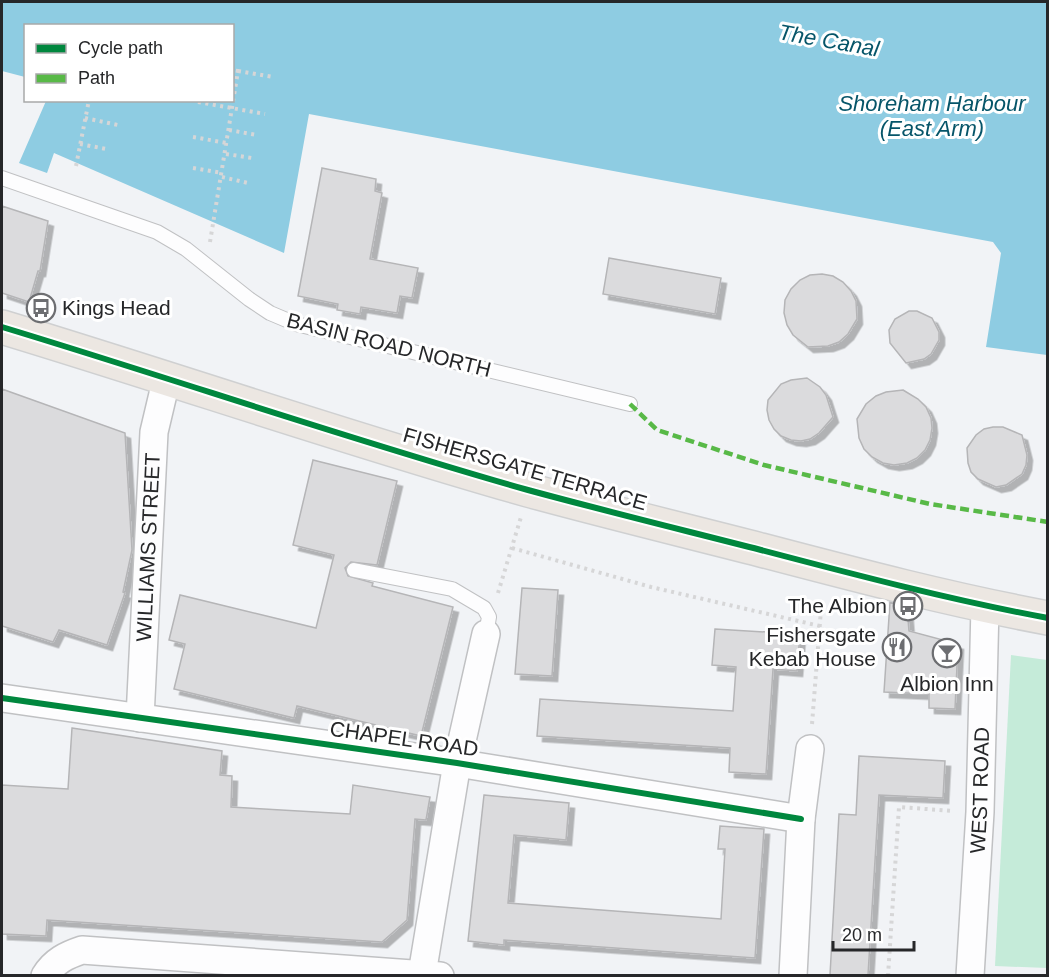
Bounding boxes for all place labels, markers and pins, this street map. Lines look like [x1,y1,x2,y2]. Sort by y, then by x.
bus stop icon: Kings Head [25,292,57,324]
place label: Kings Head [62,296,171,319]
bus stop icon: The Albion [892,590,924,622]
place label: The Albion [788,594,887,617]
place label: Fishersgate Kebab House [749,623,876,670]
restaurant icon: Fishersgate Kebab House [881,631,913,663]
bar icon: Albion Inn [931,637,963,669]
place label: Albion Inn [900,672,994,695]

